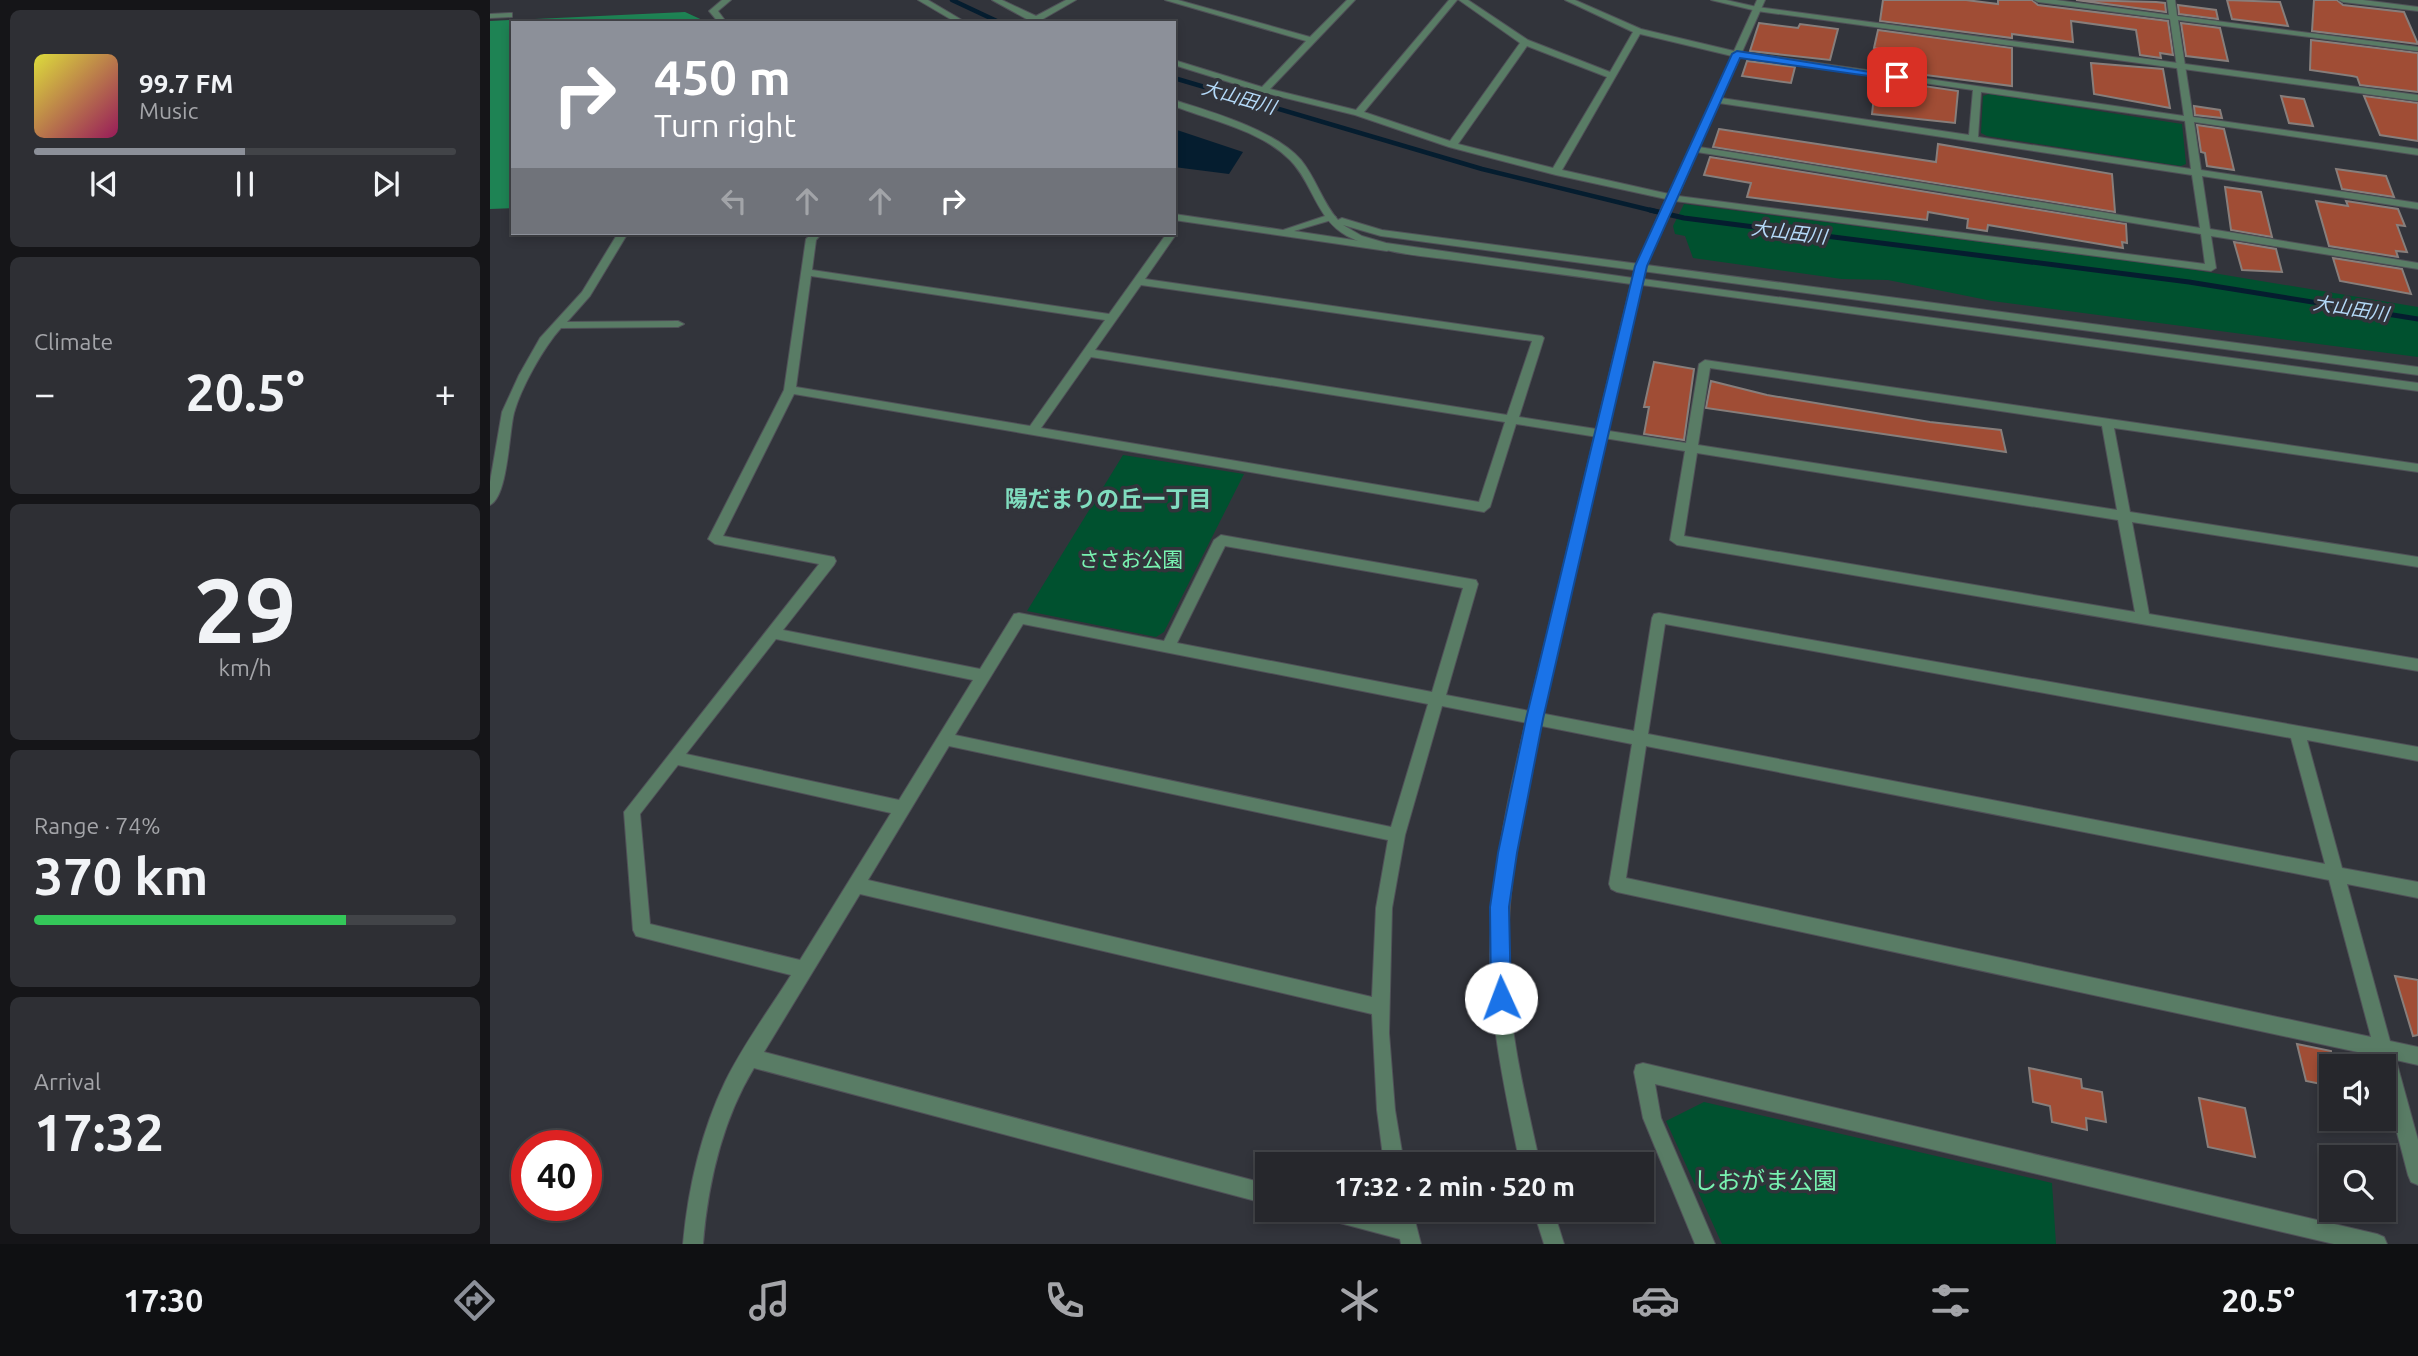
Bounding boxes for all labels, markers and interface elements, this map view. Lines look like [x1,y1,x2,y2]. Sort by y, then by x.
pin [1867,47,1927,107]
icon: right [539,49,630,140]
text: 450 m [654,49,791,104]
icon: arrive [1878,58,1916,96]
text: 99.7 FM [139,69,233,98]
water label: 大山田川 [1199,76,1280,119]
text: Music [139,98,198,123]
text: Turn right [654,107,796,143]
icon: previous [85,165,123,203]
icon: pause [226,165,264,203]
icon: next [367,165,405,203]
icon: left [715,182,753,220]
icon: ahead [788,182,826,220]
icon: ahead [861,182,899,220]
icon: right [934,182,972,220]
water label: 大山田川 [1750,216,1830,248]
water label: 大山田川 [2312,291,2392,325]
text: Climate [34,329,113,354]
text: 20.5° [185,363,305,421]
text: − [34,372,55,414]
text: + [435,372,456,414]
district label: 陽だまりの丘一丁目 [1005,486,1211,511]
park label: ささお公園 [1079,547,1184,571]
text: 29 [194,558,296,660]
text: km/h [218,655,272,680]
text: Range · 74% [34,813,161,838]
text: 370 km [34,847,208,905]
position arrow [1464,961,1538,1035]
map controls [2319,1054,2396,1222]
button: sound [2319,1054,2396,1131]
text: Arrival [34,1069,101,1094]
text: 17:32 [34,1103,164,1161]
speed limit sign: 40 [511,1130,602,1221]
button: search [2319,1145,2396,1222]
park label: しおがま公園 [1693,1167,1837,1194]
text: 17:32 · 2 min · 520 m [1334,1172,1575,1201]
icon: directions [450,1276,499,1325]
icon: music [745,1276,794,1325]
icon: phone [1040,1276,1089,1325]
icon: climate [1335,1276,1384,1325]
icon: car [1631,1276,1680,1325]
icon: filters [1926,1276,1975,1325]
text: 17:30 [123,1282,203,1318]
text: 20.5° [2221,1282,2295,1318]

